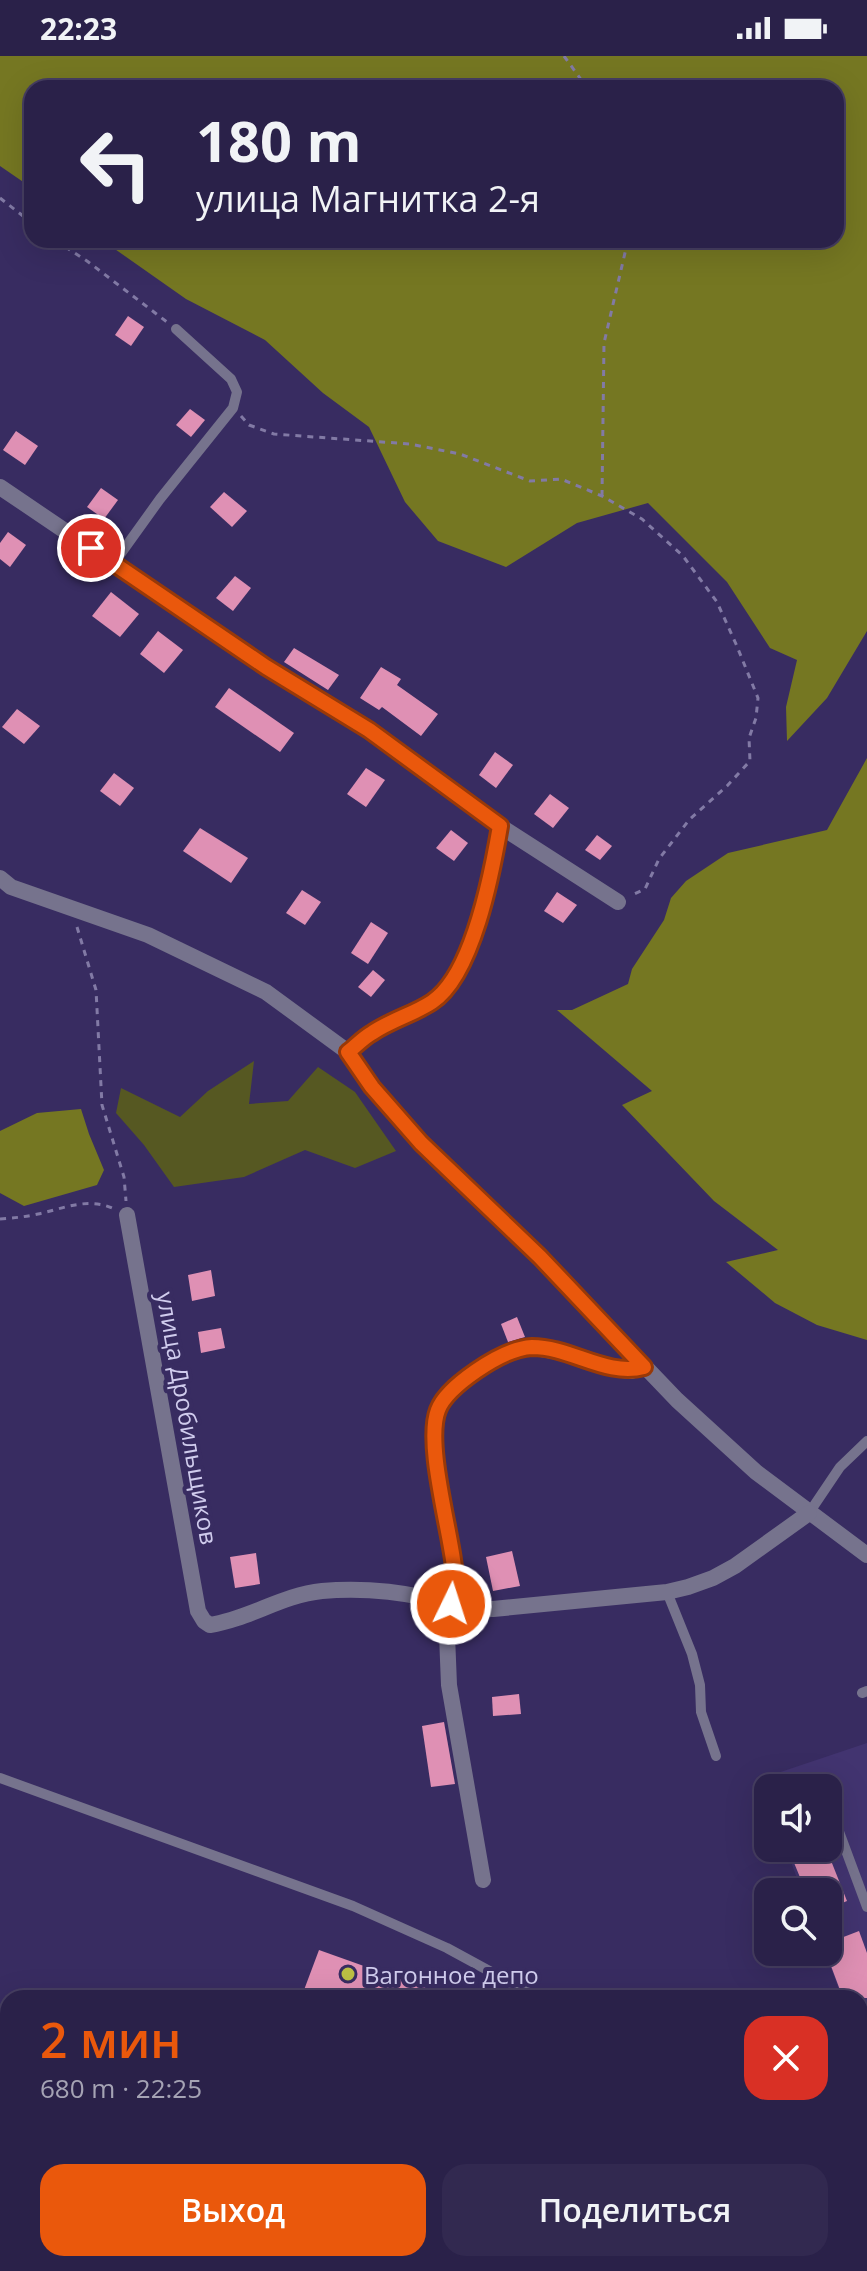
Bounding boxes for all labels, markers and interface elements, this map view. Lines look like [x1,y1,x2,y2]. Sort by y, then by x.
text: 22:23 [40,8,117,49]
text: 180 m [196,102,362,178]
icon: left [64,112,168,216]
text: улица Магнитка 2-я [196,174,540,223]
pin [57,514,125,582]
icon: arrive [69,526,113,570]
street label: улица Дробильщиков [150,1289,226,1547]
position arrow [409,1562,493,1646]
map controls [754,1774,842,1966]
button: sound [754,1774,842,1862]
button: search [754,1878,842,1966]
place label: Вагонное депо [364,1958,539,1991]
marker: Вагонное депо [339,1965,357,1983]
text: 2 мин [40,2007,181,2072]
button: close [744,2016,828,2100]
text: 680 m · 22:25 [40,2070,202,2106]
button: Выход [40,2164,426,2256]
button: Поделиться [442,2164,828,2256]

